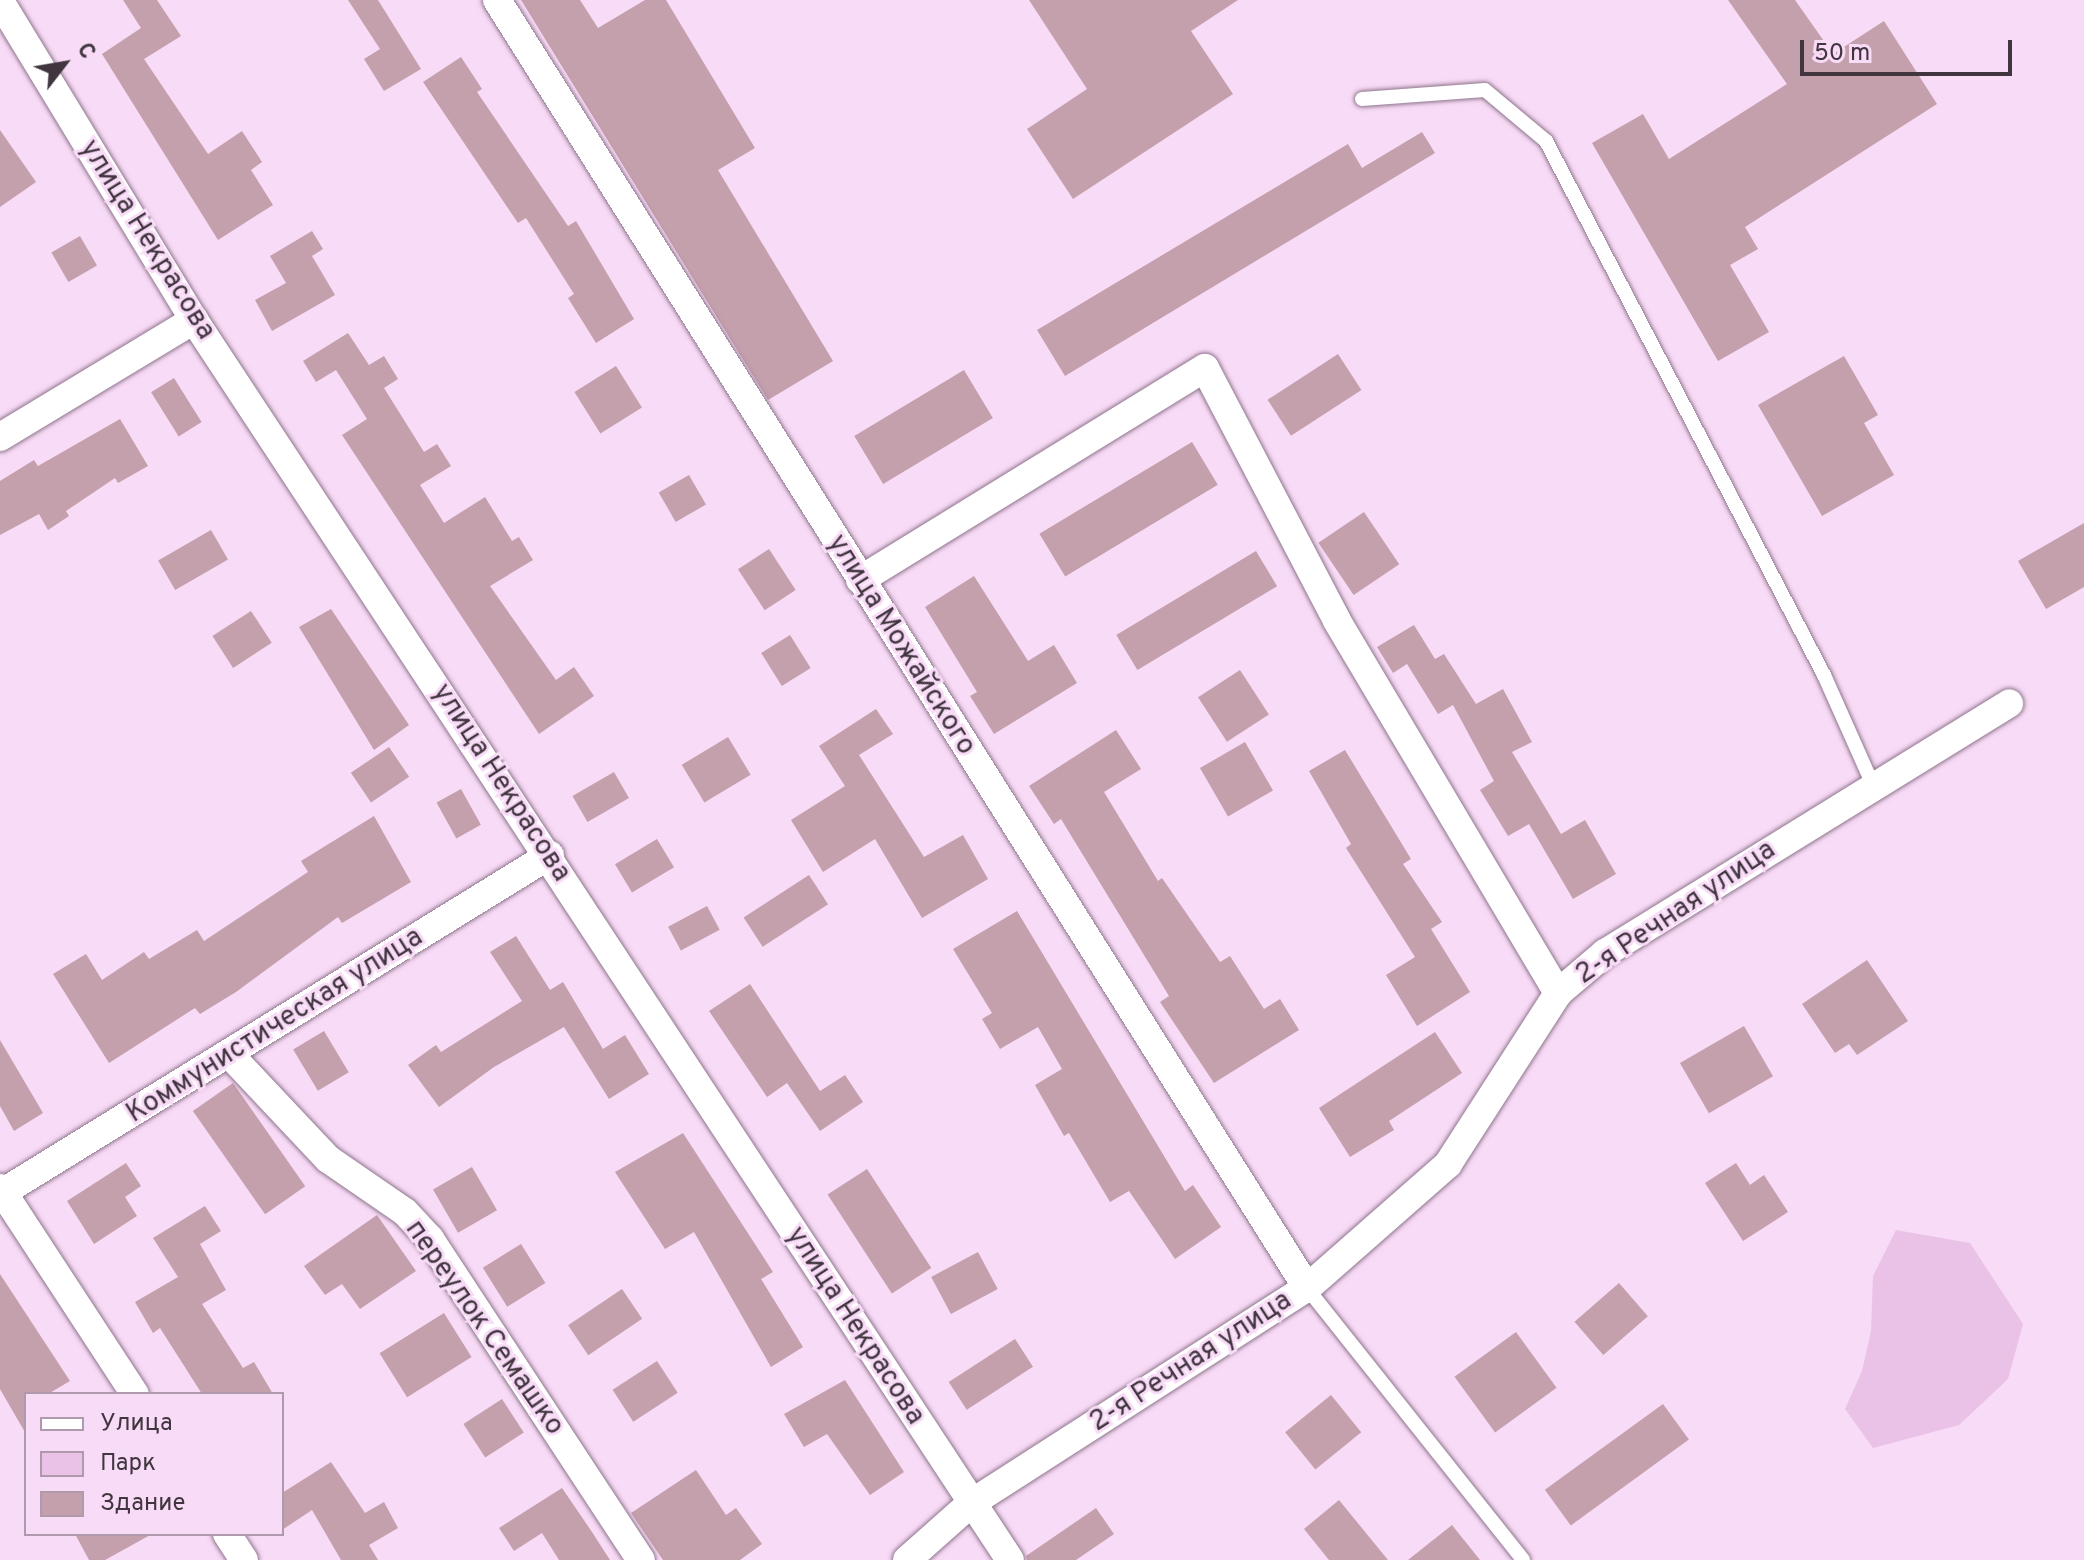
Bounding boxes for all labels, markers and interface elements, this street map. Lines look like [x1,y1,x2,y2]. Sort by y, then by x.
north arrow [24,24,104,104]
scale bar [1804,24,2016,74]
text: С [70,38,100,64]
text: 50 m [1814,39,1870,69]
street label: улица Некрасова [72,134,222,346]
street label: улица Можайского [820,529,982,761]
street label: улица Некрасова [424,678,578,888]
street label: 2-я Речная улица [1570,834,1782,992]
street label: Коммунистическая улица [121,921,429,1131]
street label: переулок Семашко [397,1214,571,1442]
street label: улица Некрасова [778,1221,932,1431]
street label: 2-я Речная улица [1084,1284,1298,1440]
legend [24,1392,284,1536]
text: Улица [100,1409,173,1439]
text: Парк [100,1449,156,1479]
text: Здание [100,1489,186,1519]

